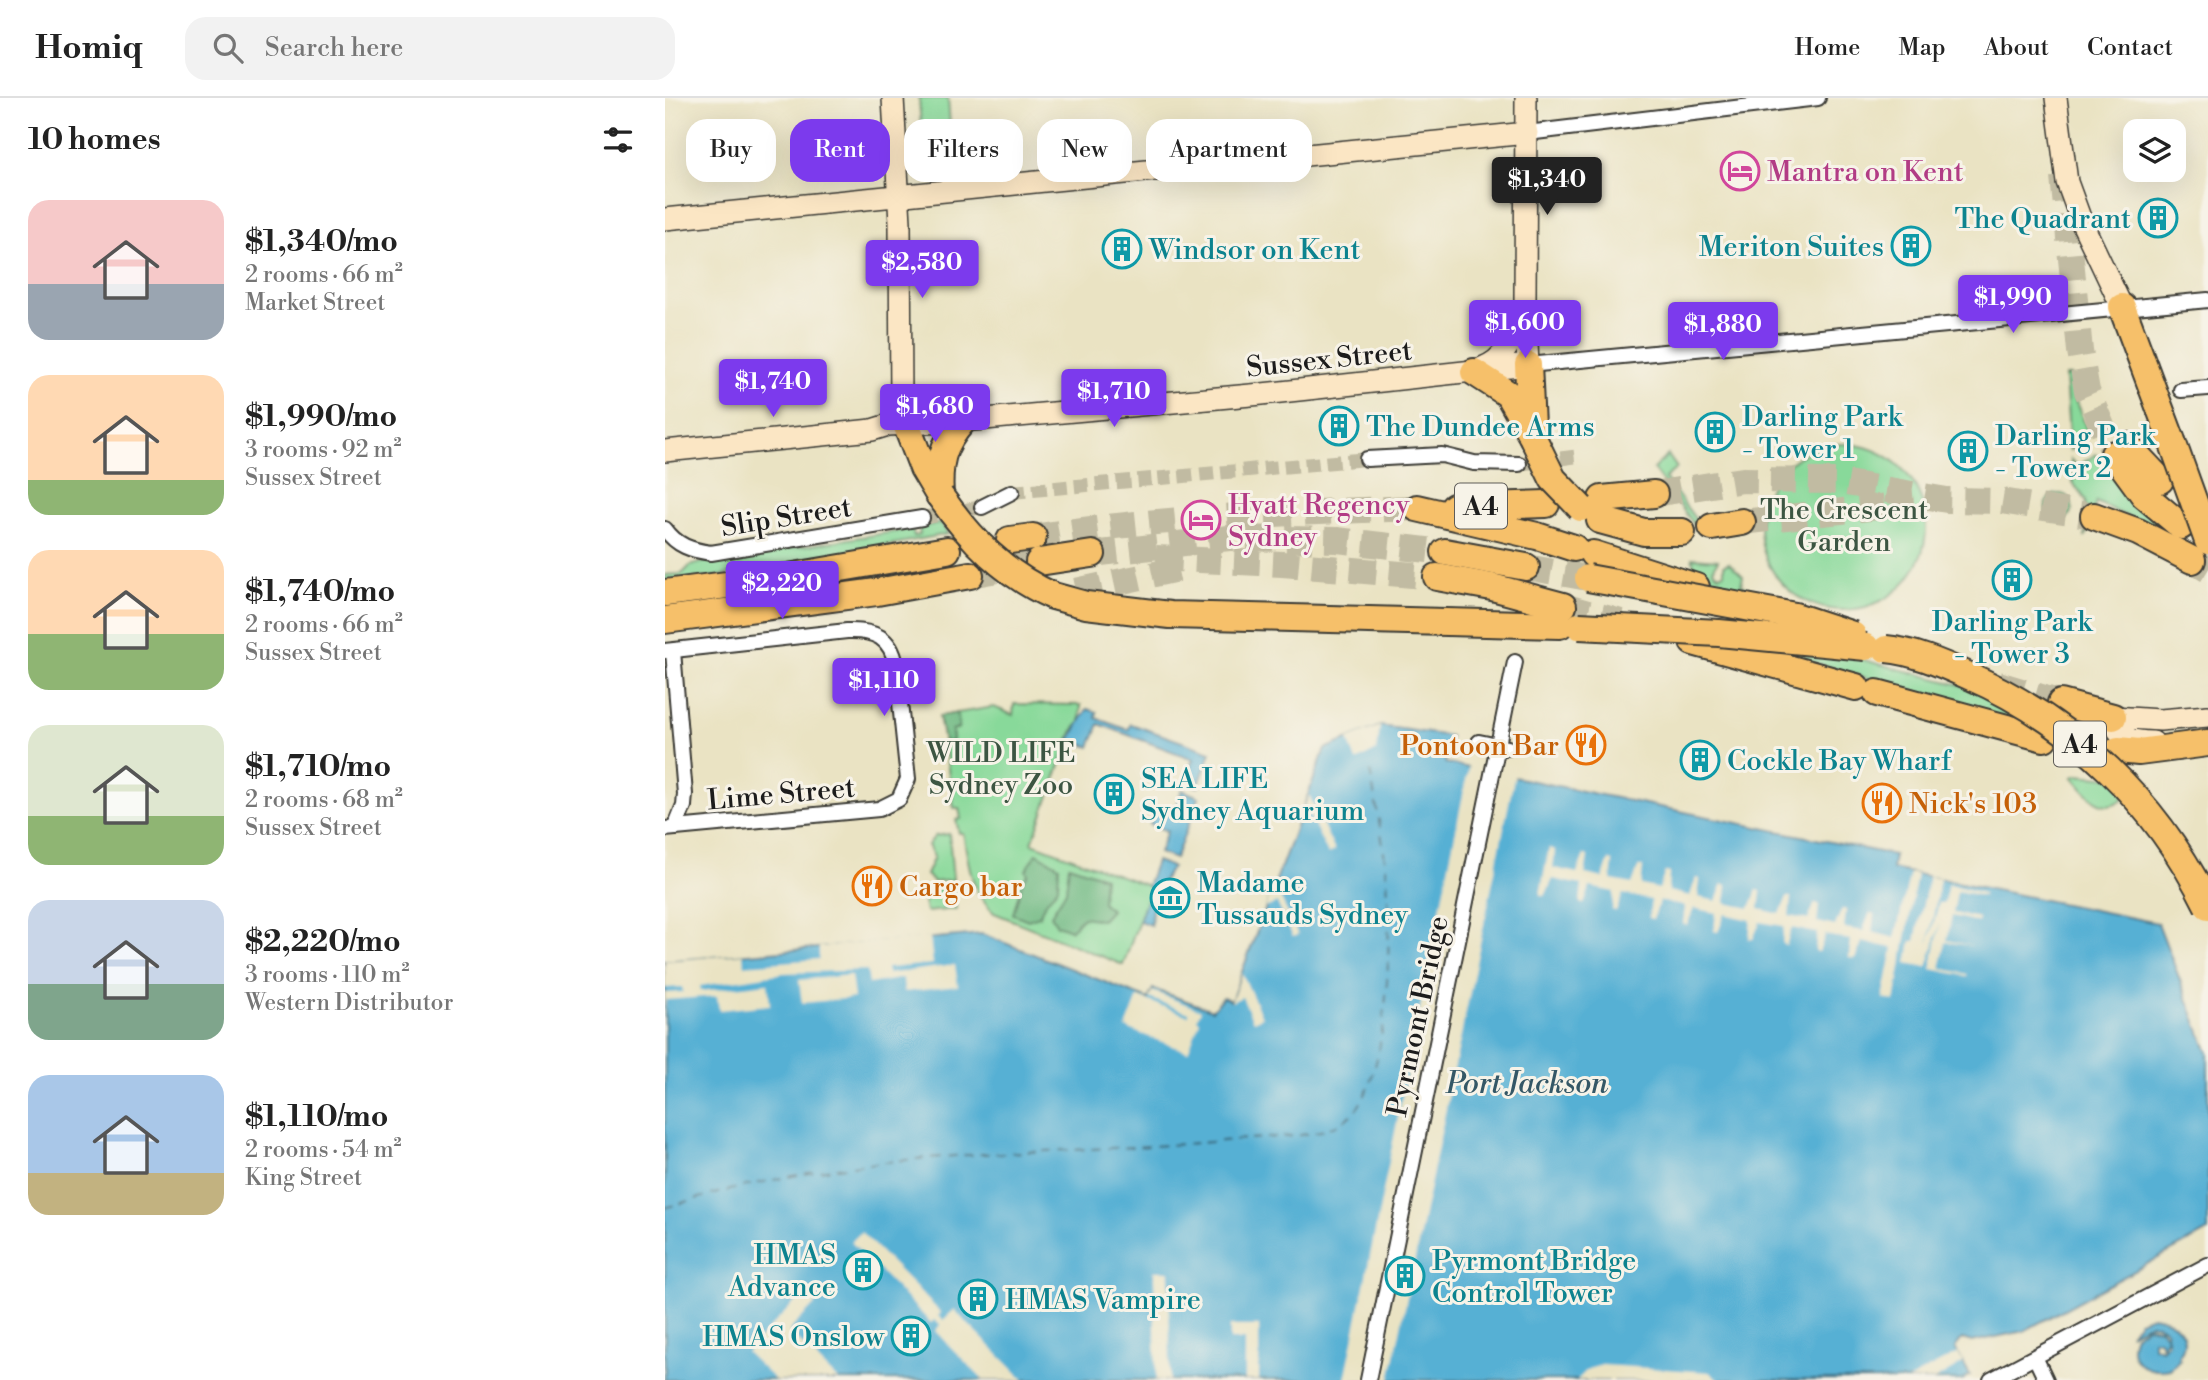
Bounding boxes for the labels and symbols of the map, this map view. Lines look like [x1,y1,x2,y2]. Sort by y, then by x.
hotel icon: Mantra on Kent [1719,150,1761,192]
place label: Mantra on Kent [1767,155,1964,190]
pin: $1,340 [1490,158,1604,217]
building icon: The Quadrant [2137,197,2179,239]
place label: The Quadrant [1955,202,2131,237]
building icon: Meriton Suites [1890,225,1932,267]
building icon: Windsor on Kent [1101,228,1143,270]
place label: Meriton Suites [1699,230,1884,265]
place label: Windsor on Kent [1148,233,1360,268]
pin: $2,580 [865,240,979,300]
pin: $1,990 [1956,275,2070,335]
pin: $1,600 [1468,300,1582,360]
pin: $1,880 [1666,302,1780,362]
street label: Sussex Street [1244,333,1414,386]
pin: $1,740 [716,360,830,419]
pin: $1,710 [1057,370,1171,429]
pin: $1,680 [878,384,992,444]
place label: Darling Park - Tower 1 [1742,400,1904,467]
building icon: The Dundee Arms [1318,405,1360,447]
place label: The Dundee Arms [1366,410,1595,445]
building icon: Darling Park - Tower 1 [1694,411,1736,453]
place label: Darling Park - Tower 2 [1995,419,2157,486]
building icon: Darling Park - Tower 2 [1947,430,1989,472]
road number: A4 [1455,484,1507,528]
place label: Hyatt Regency Sydney [1228,488,1410,555]
street label: Slip Street [719,490,854,545]
park label: The Crescent Garden [1760,493,1928,560]
hotel icon: Hyatt Regency Sydney [1180,499,1222,541]
building icon: Darling Park - Tower 3 [1991,559,2033,601]
pin: $2,220 [725,561,839,621]
place label: Darling Park - Tower 3 [1932,605,2094,672]
pin: $1,110 [827,658,941,718]
road number: A4 [2054,722,2106,766]
restaurant icon: Pontoon Bar [1565,724,1607,766]
place label: Pontoon Bar [1400,729,1559,764]
park label: WILD LIFE Sydney Zoo [926,736,1076,803]
building icon: Cockle Bay Wharf [1679,739,1721,781]
place label: Cockle Bay Wharf [1727,744,1953,779]
place label: SEA LIFE Sydney Aquarium [1141,762,1364,829]
street label: Lime Street [706,771,857,818]
building icon: SEA LIFE Sydney Aquarium [1093,773,1135,815]
restaurant icon: Nick's 103 [1861,782,1903,824]
place label: Nick's 103 [1909,787,2037,822]
restaurant icon: Cargo bar [851,865,893,907]
place label: Madame Tussauds Sydney [1197,866,1408,933]
place label: Cargo bar [899,870,1023,905]
museum icon: Madame Tussauds Sydney [1149,877,1191,919]
street label: Pyrmont Bridge [1380,913,1457,1120]
water label: Port Jackson [1445,1065,1608,1103]
place label: HMAS Advance [727,1238,836,1305]
place label: Pyrmont Bridge Control Tower [1432,1244,1636,1311]
building icon: HMAS Advance [842,1249,884,1291]
building icon: Pyrmont Bridge Control Tower [1384,1255,1426,1297]
building icon: HMAS Vampire [957,1278,999,1320]
place label: HMAS Vampire [1005,1283,1201,1318]
building icon: HMAS Onslow [890,1315,932,1357]
place label: HMAS Onslow [702,1320,885,1355]

